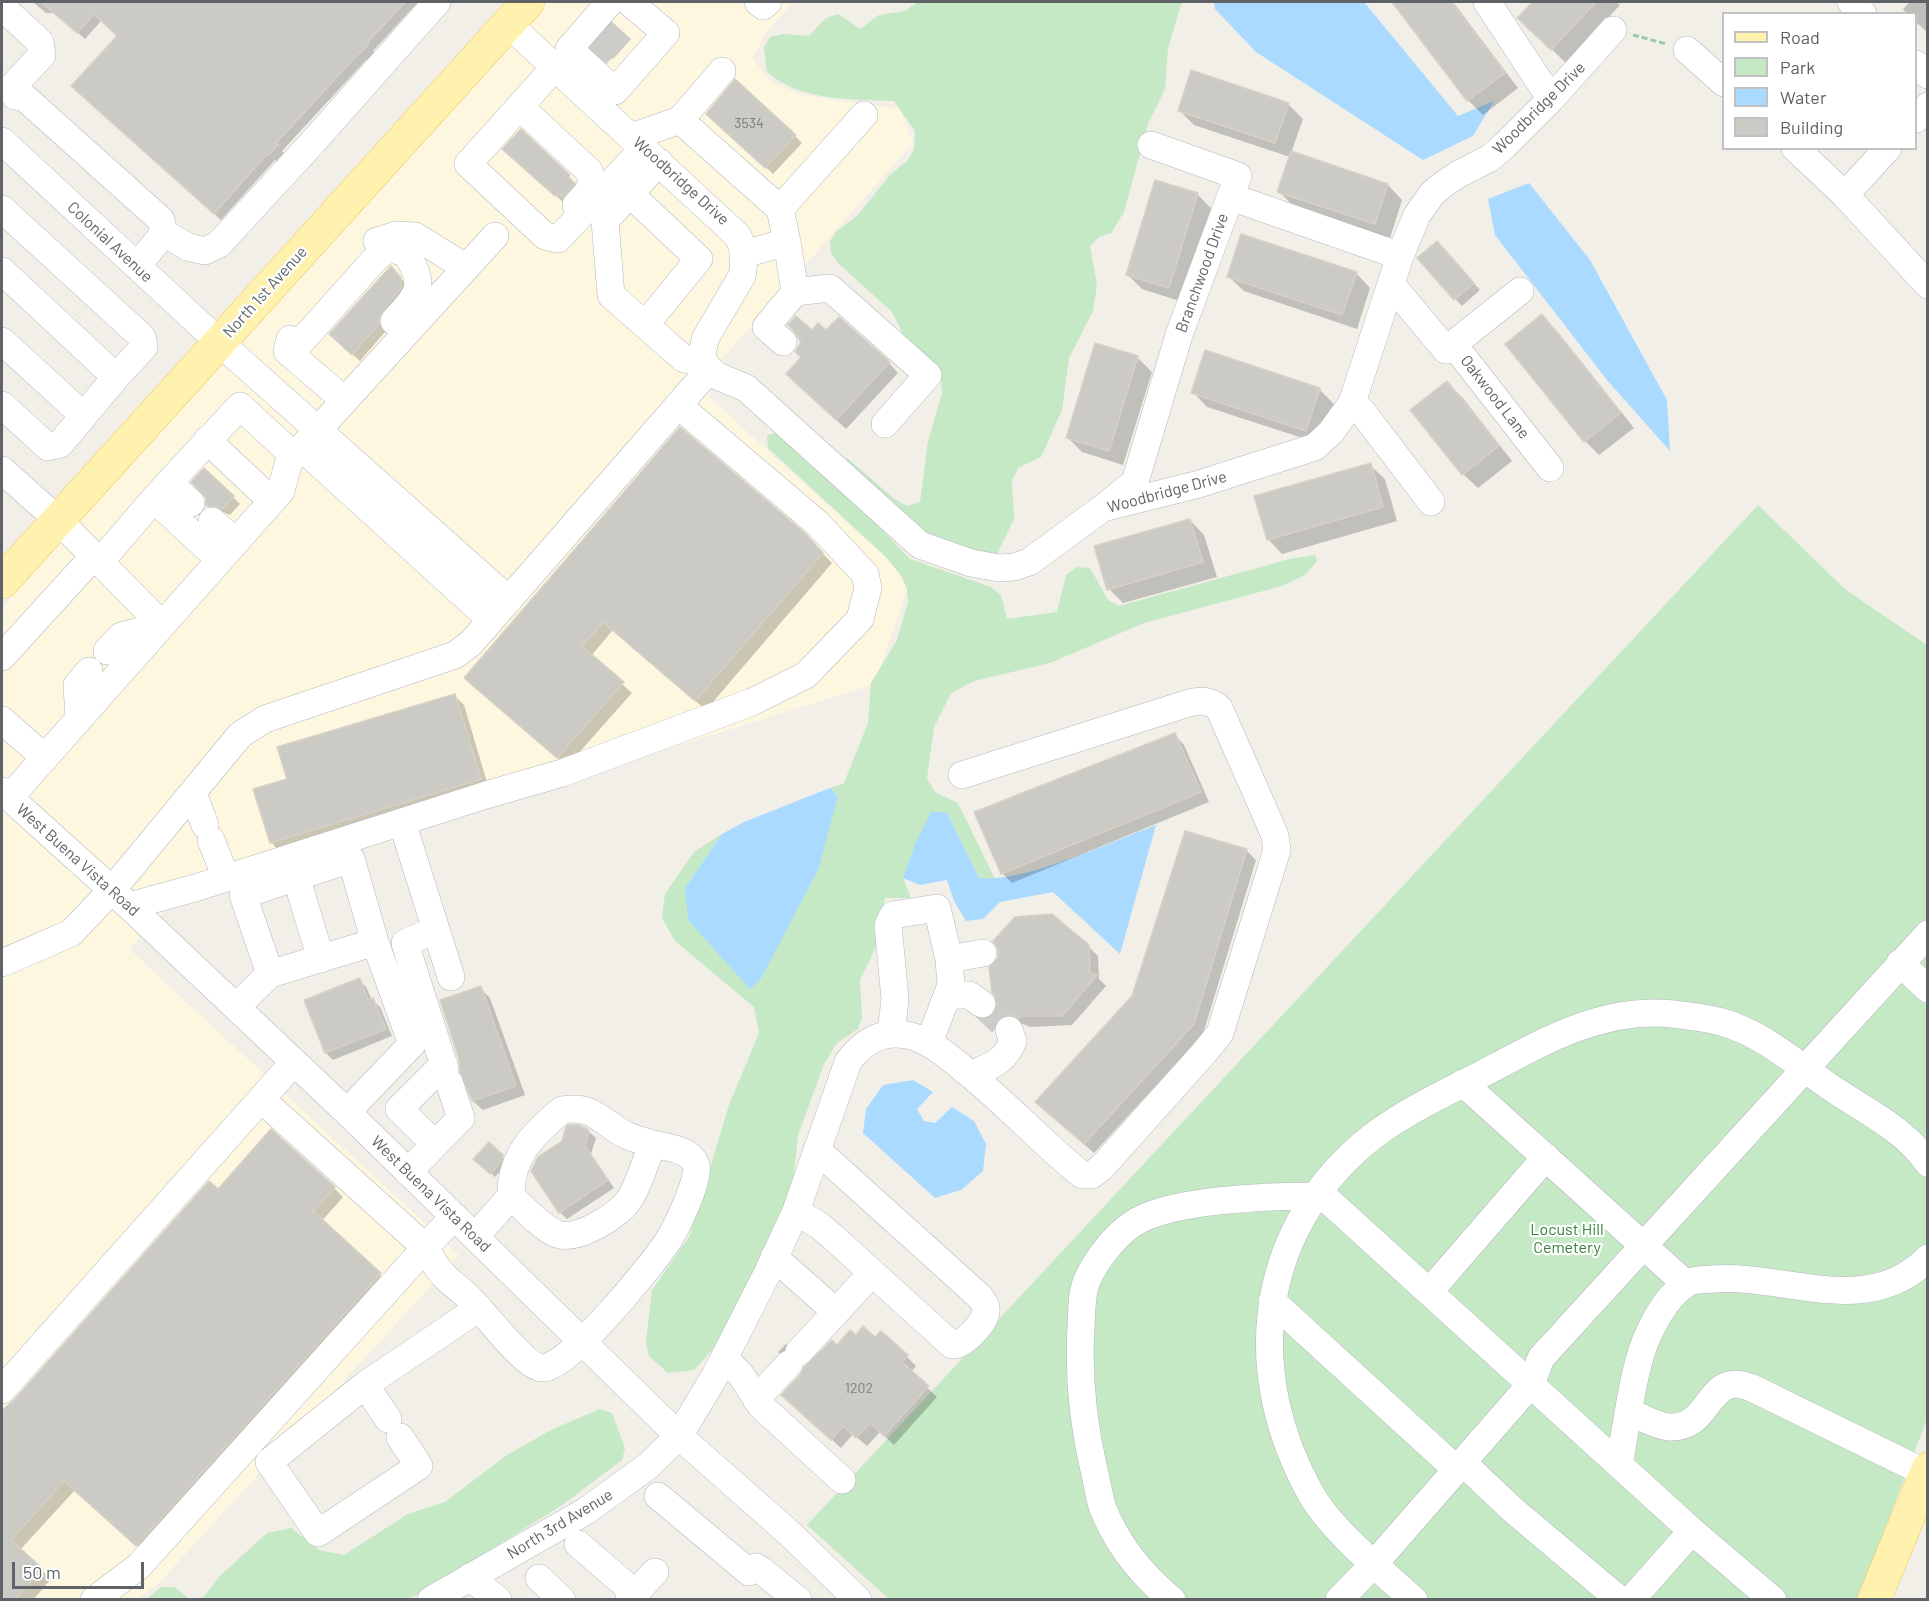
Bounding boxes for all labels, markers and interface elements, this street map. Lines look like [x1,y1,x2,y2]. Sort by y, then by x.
legend [1722,12,1917,150]
text: Road [1780,26,1820,48]
text: Park [1780,56,1815,78]
street label: Woodbridge Drive [1489,58,1589,158]
text: Water [1780,86,1827,108]
house number: 3534 [734,115,764,131]
text: Building [1780,116,1843,138]
street label: Woodbridge Drive [629,133,733,229]
street label: Colonial Avenue [63,198,157,286]
street label: Branchwood Drive [1172,211,1232,335]
street label: North 1st Avenue [219,242,311,342]
street label: Oakwood Lane [1456,351,1534,443]
street label: Woodbridge Drive [1105,467,1229,517]
street label: West Buena Vista Road [12,800,144,920]
street label: West Buena Vista Road [367,1132,495,1256]
park label: Locust Hill Cemetery [1530,1220,1604,1258]
house number: 1202 [845,1380,873,1396]
street label: North 3rd Avenue [504,1485,616,1563]
scale bar [15,1550,147,1588]
text: 50 m [23,1561,61,1583]

